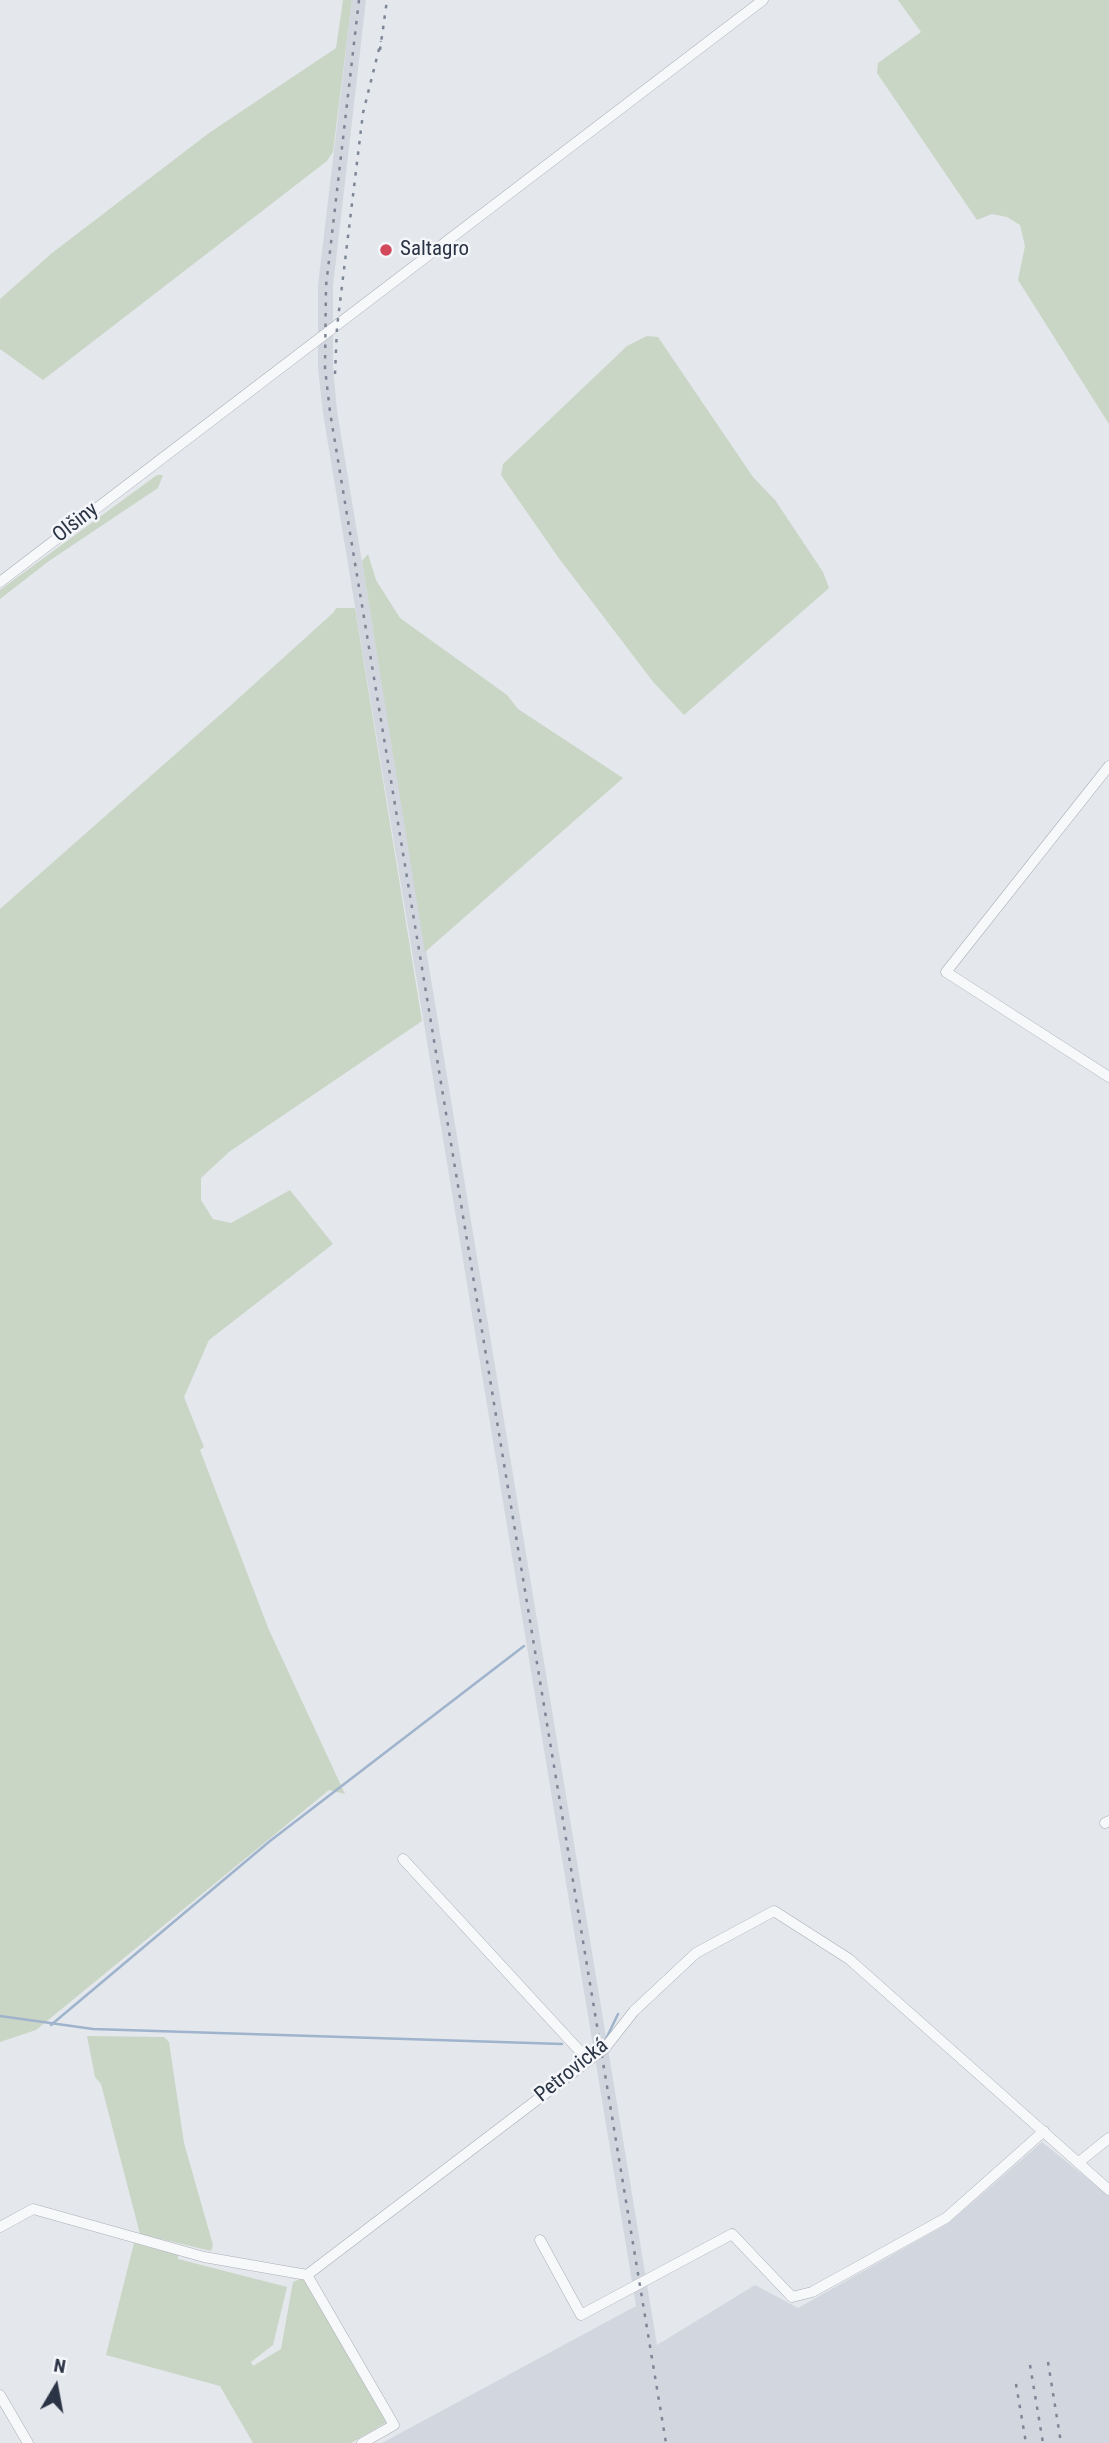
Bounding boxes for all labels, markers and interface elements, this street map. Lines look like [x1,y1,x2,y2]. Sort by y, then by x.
place label: Saltagro [400,237,469,263]
marker: Saltagro [378,242,394,258]
street label: Olšiny [48,497,104,549]
street label: Petrovická [530,2034,614,2108]
north arrow [21,2352,91,2422]
text: N [52,2353,67,2378]

